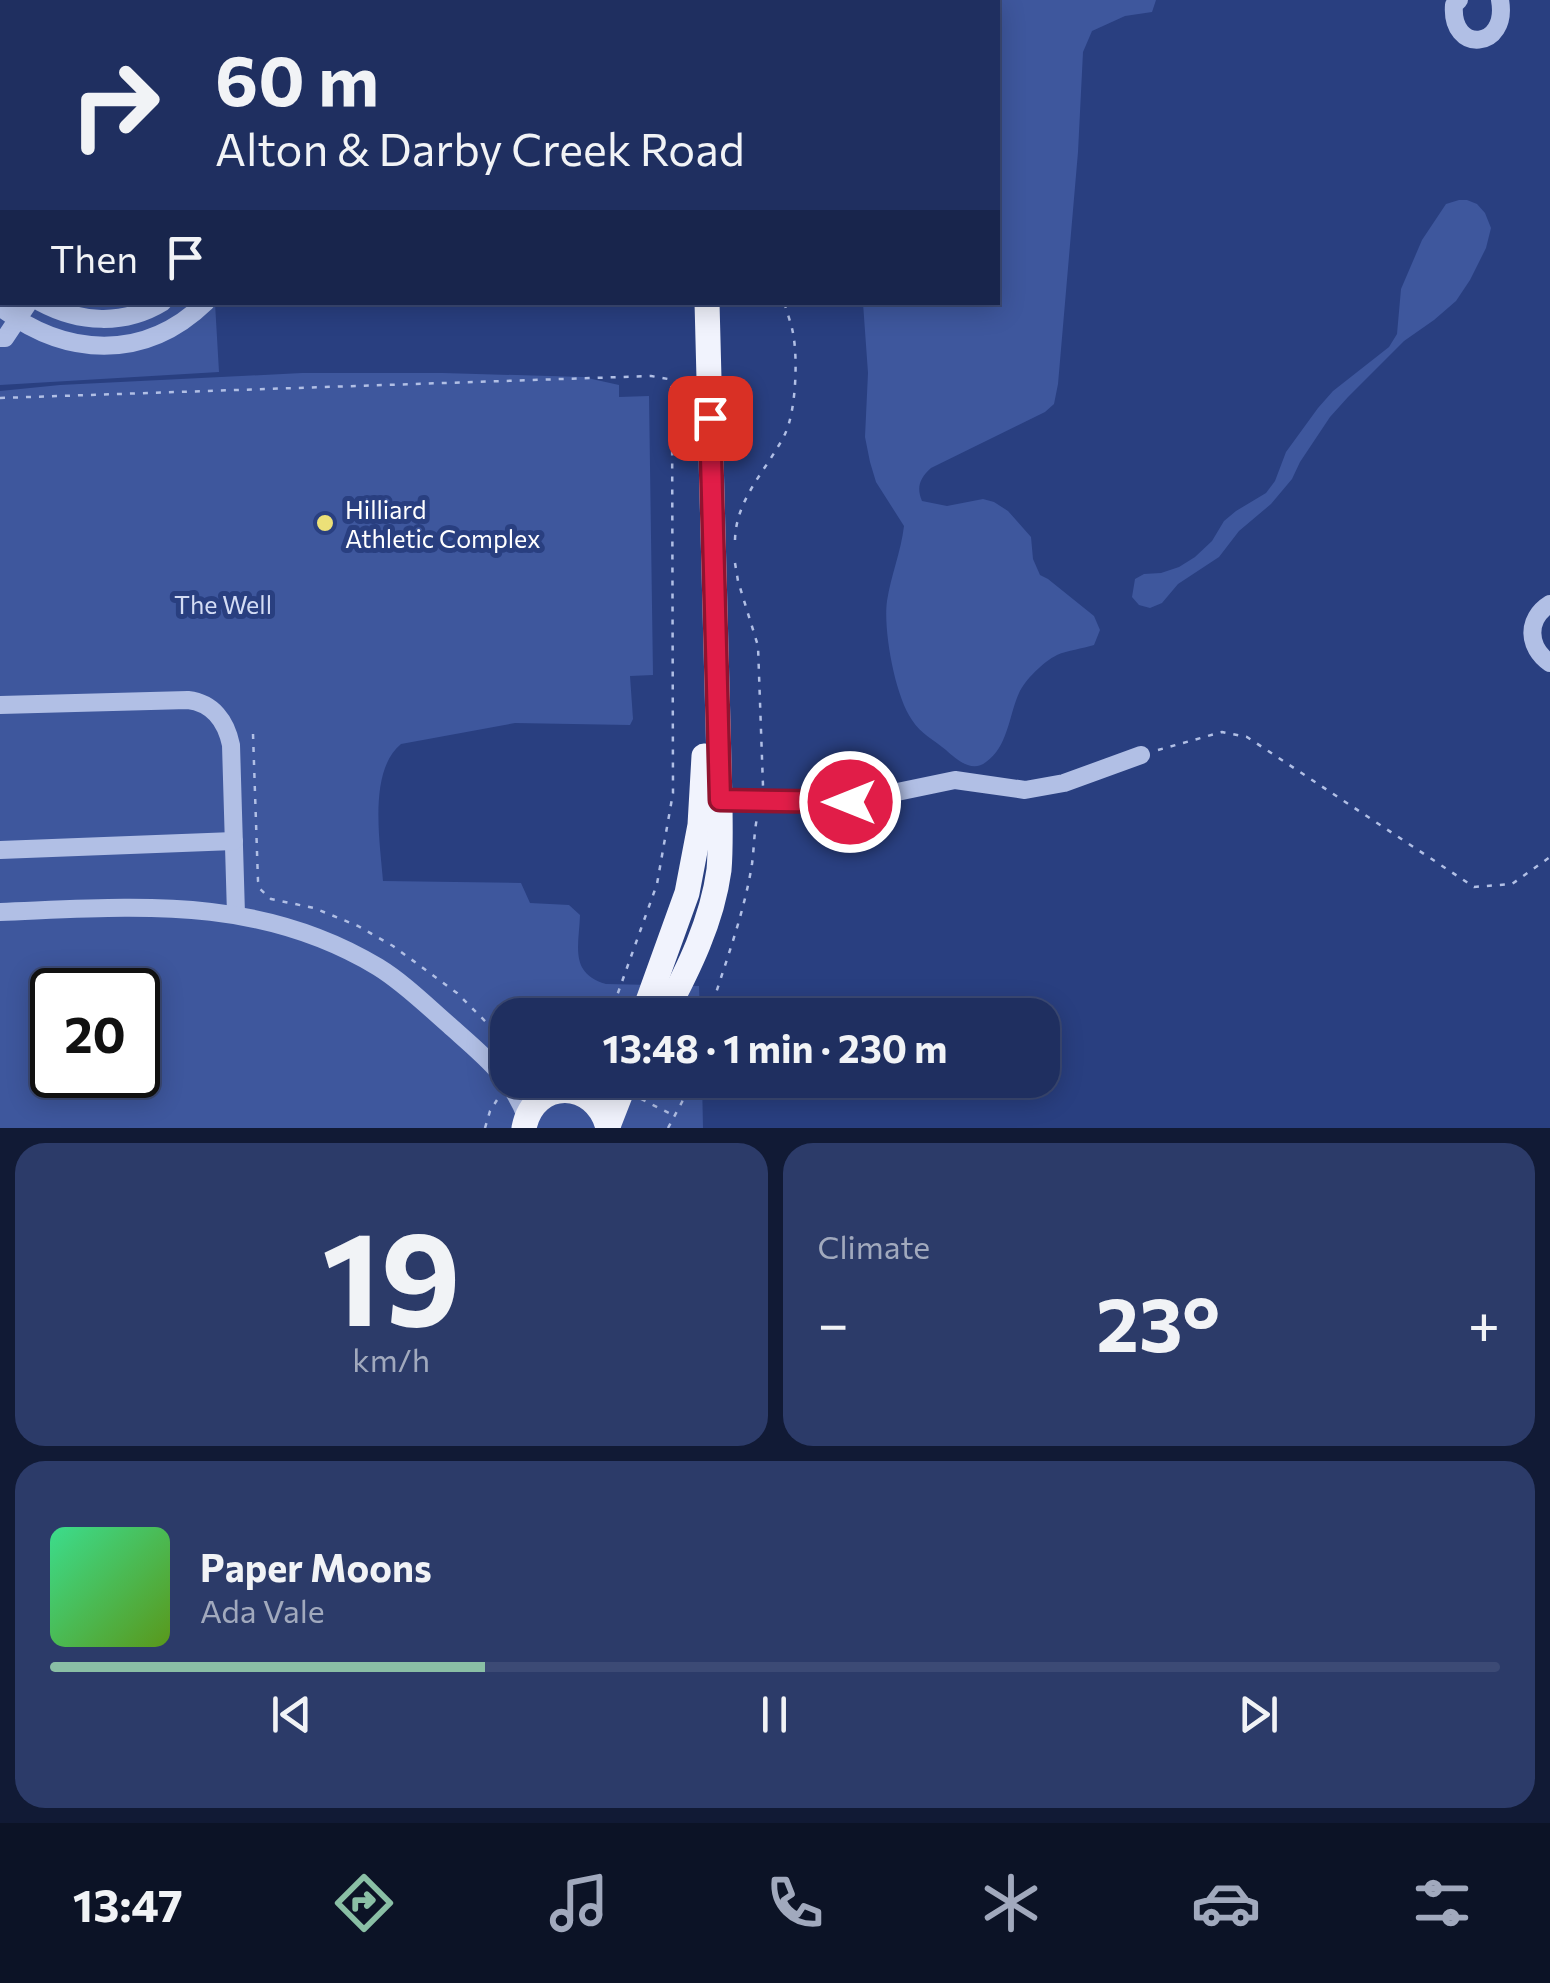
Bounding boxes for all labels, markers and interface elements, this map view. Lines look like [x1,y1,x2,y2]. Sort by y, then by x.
text: 60 m [215,35,379,120]
icon: right [50,40,180,170]
text: Alton & Darby Creek Road [215,120,745,175]
icon: arrive [158,230,213,285]
text: Then [50,234,138,281]
pin [668,376,753,461]
icon: arrive [683,391,738,446]
place label: Hilliard Athletic Complex [345,494,541,553]
marker: Hilliard Athletic Complex [314,512,336,534]
park label: The Well [174,589,272,619]
position arrow [798,750,902,854]
speed limit sign: 20 [30,968,160,1098]
text: 13:48 · 1 min · 230 m [603,1024,947,1071]
text: 19 [322,1194,461,1353]
text: Climate [818,1226,930,1266]
text: 23° [1096,1276,1220,1367]
text: − [818,1288,849,1355]
text: + [1468,1288,1500,1355]
text: km/h [352,1339,430,1379]
text: Paper Moons [200,1543,432,1590]
text: Ada Vale [200,1590,325,1630]
icon: previous [264,1687,319,1742]
icon: pause [747,1687,802,1742]
icon: next [1231,1687,1286,1742]
icon: directions [329,1868,399,1938]
icon: music [544,1868,614,1938]
icon: phone [760,1868,830,1938]
icon: climate [976,1868,1046,1938]
icon: car [1191,1868,1261,1938]
icon: filters [1407,1868,1477,1938]
text: 13:47 [73,1876,183,1931]

